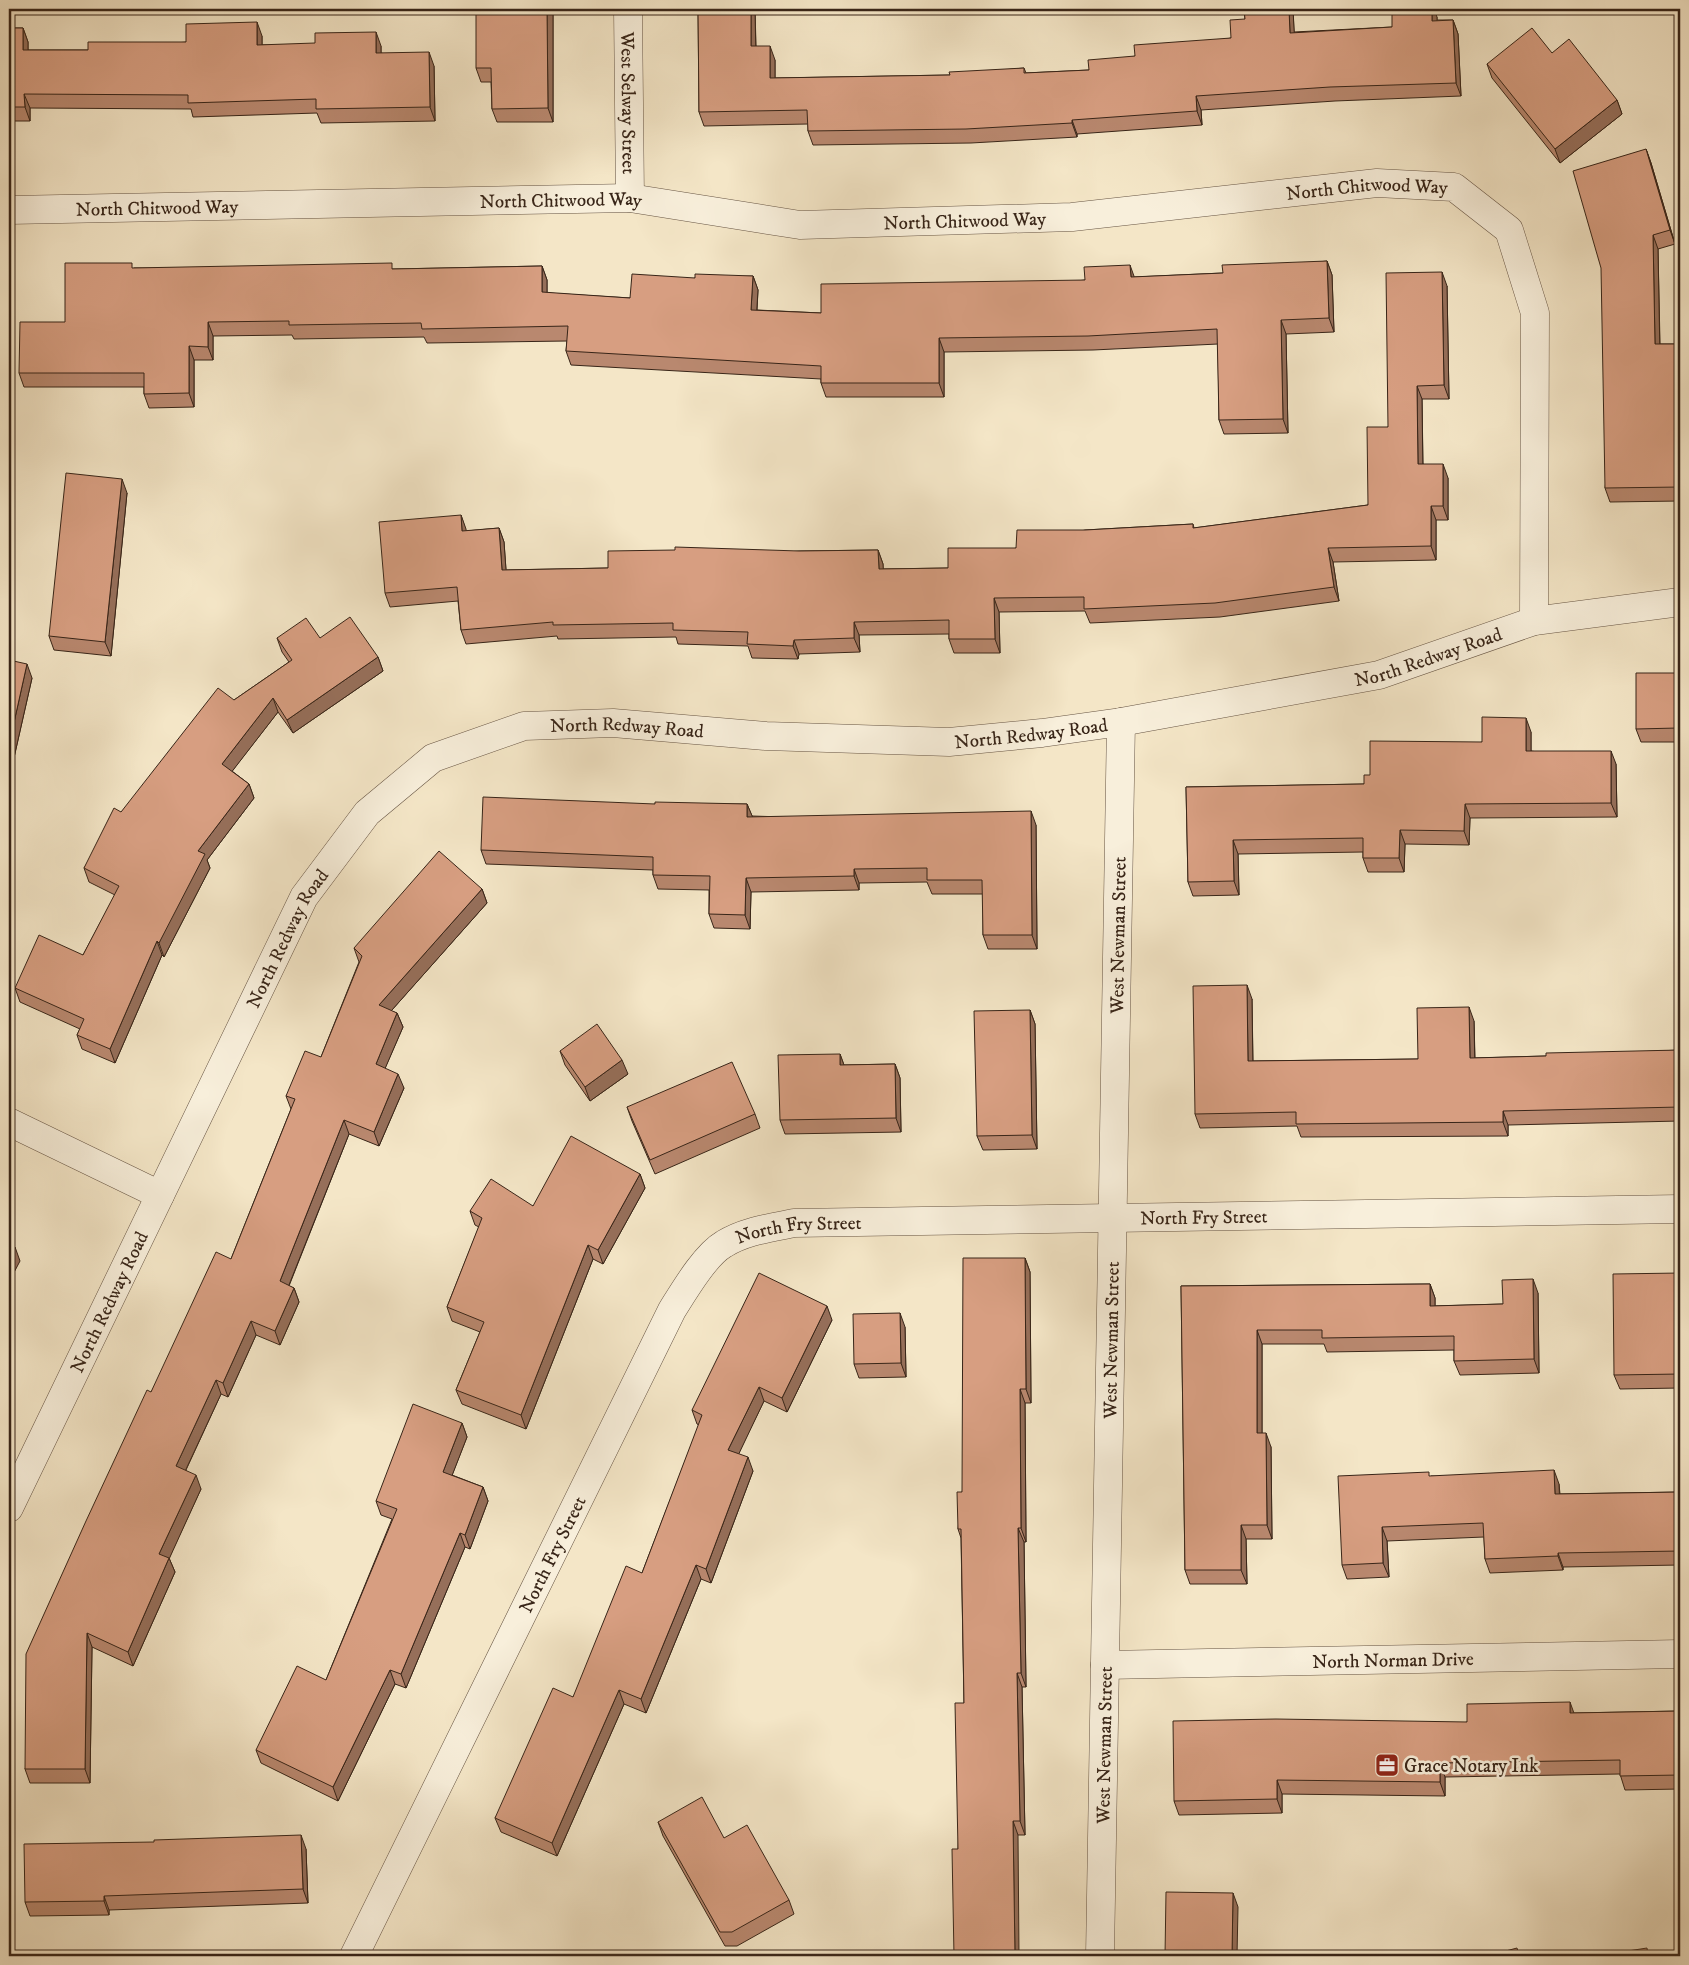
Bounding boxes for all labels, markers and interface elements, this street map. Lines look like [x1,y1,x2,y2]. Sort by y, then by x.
street label: West Selway Street [615,31,640,174]
street label: North Chitwood Way [1285,172,1449,206]
street label: North Chitwood Way [479,188,645,214]
street label: North Chitwood Way [75,196,240,222]
street label: North Chitwood Way [883,208,1047,236]
street label: North Redway Road [1353,623,1506,692]
street label: North Redway Road [550,713,705,744]
street label: North Redway Road [953,714,1110,754]
street label: West Newman Street [1106,856,1132,1015]
street label: North Redway Road [242,865,334,1012]
street label: North Fry Street [1140,1206,1268,1231]
street label: North Fry Street [733,1212,862,1250]
street label: North Redway Road [66,1228,154,1377]
street label: West Newman Street [1099,1261,1125,1420]
street label: North Fry Street [515,1492,592,1617]
street label: North Norman Drive [1312,1648,1474,1674]
street label: West Newman Street [1092,1666,1118,1825]
office icon: Grace Notary Ink [1374,1752,1400,1778]
place label: Grace Notary Ink [1404,1755,1539,1778]

